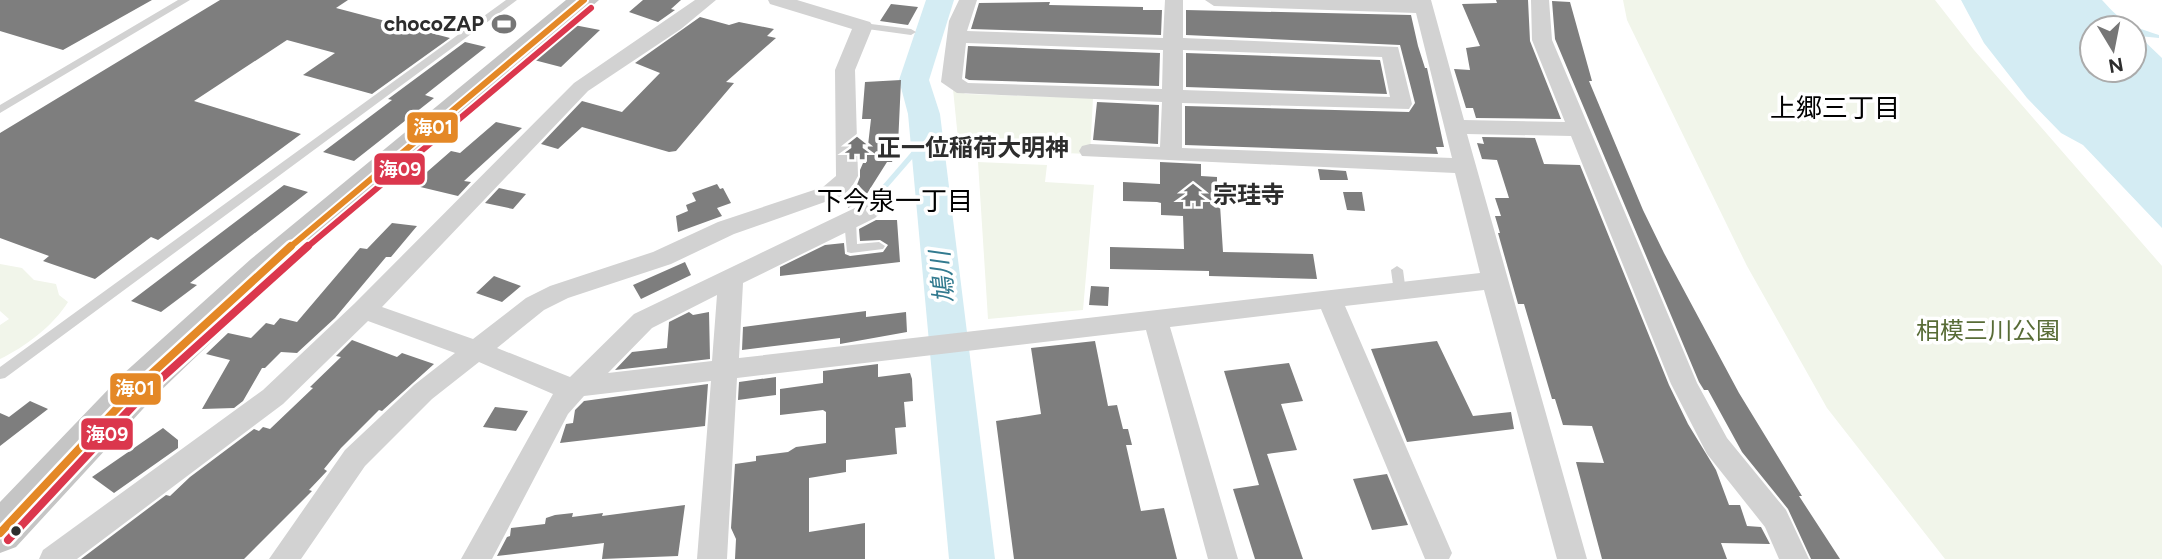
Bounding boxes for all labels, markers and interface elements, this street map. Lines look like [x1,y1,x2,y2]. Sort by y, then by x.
sports icon: chocoZAP [490,10,518,38]
place label: chocoZAP [384,11,484,36]
north arrow [2078,14,2148,84]
text: N [2107,53,2125,78]
district label: 上郷三丁目 [1770,92,1900,124]
line badge: 海01 [406,111,459,144]
text: 海01 [413,116,453,139]
place label: 正一位稲荷大明神 [877,133,1069,162]
temple icon: 正一位稲荷大明神 [843,134,871,162]
line badge: 海09 [373,152,426,186]
text: 海09 [379,158,421,181]
place label: 宗珪寺 [1213,180,1285,209]
temple icon: 宗珪寺 [1179,181,1207,209]
district label: 下今泉一丁目 [817,185,973,217]
water label: 鳩川 [923,246,961,305]
park label: 相模三川公園 [1916,316,2060,345]
line badge: 海01 [109,372,162,406]
text: 海01 [115,377,155,400]
line badge: 海09 [80,417,134,451]
text: 海09 [86,423,128,446]
unlabelled marker [9,524,23,538]

